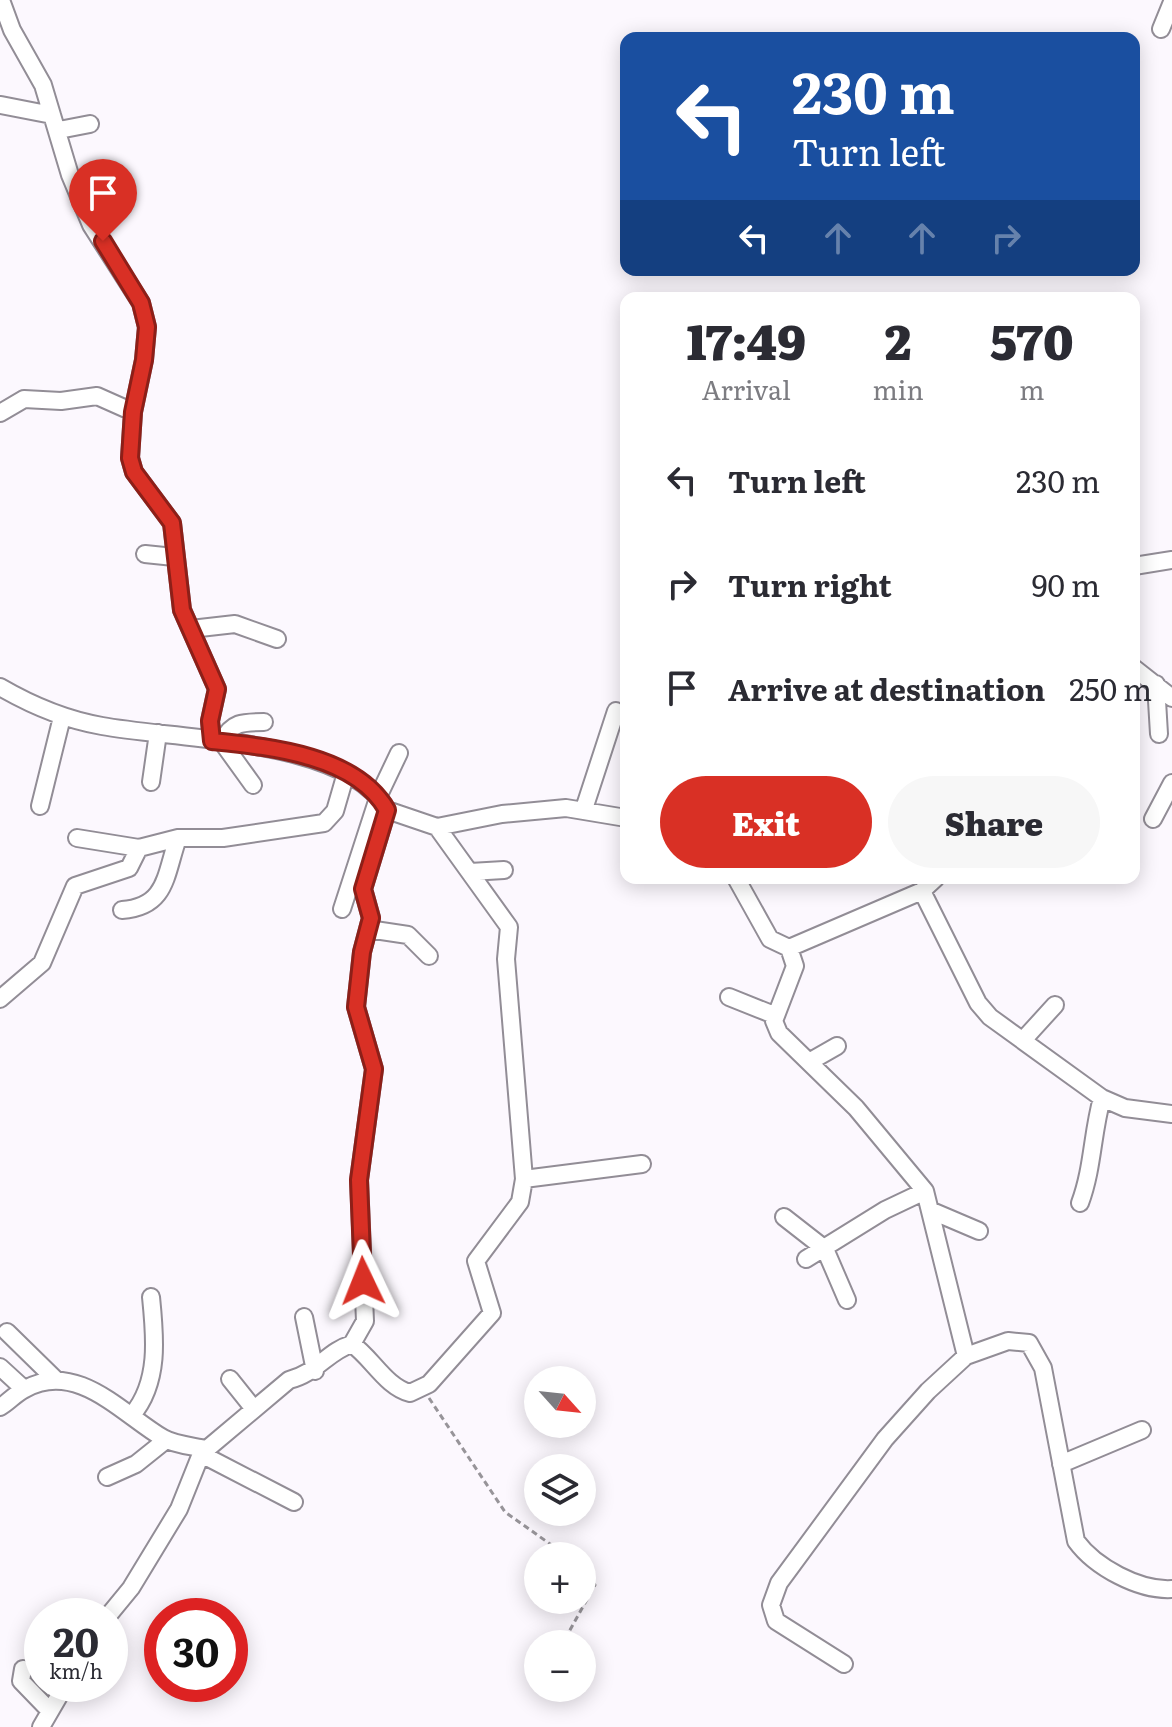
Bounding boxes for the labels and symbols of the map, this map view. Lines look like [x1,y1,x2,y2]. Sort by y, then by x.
pin [69,159,137,241]
position arrow [321,1239,405,1323]
north arrow [524,1366,596,1438]
speed limit sign: 30 [144,1598,248,1702]

